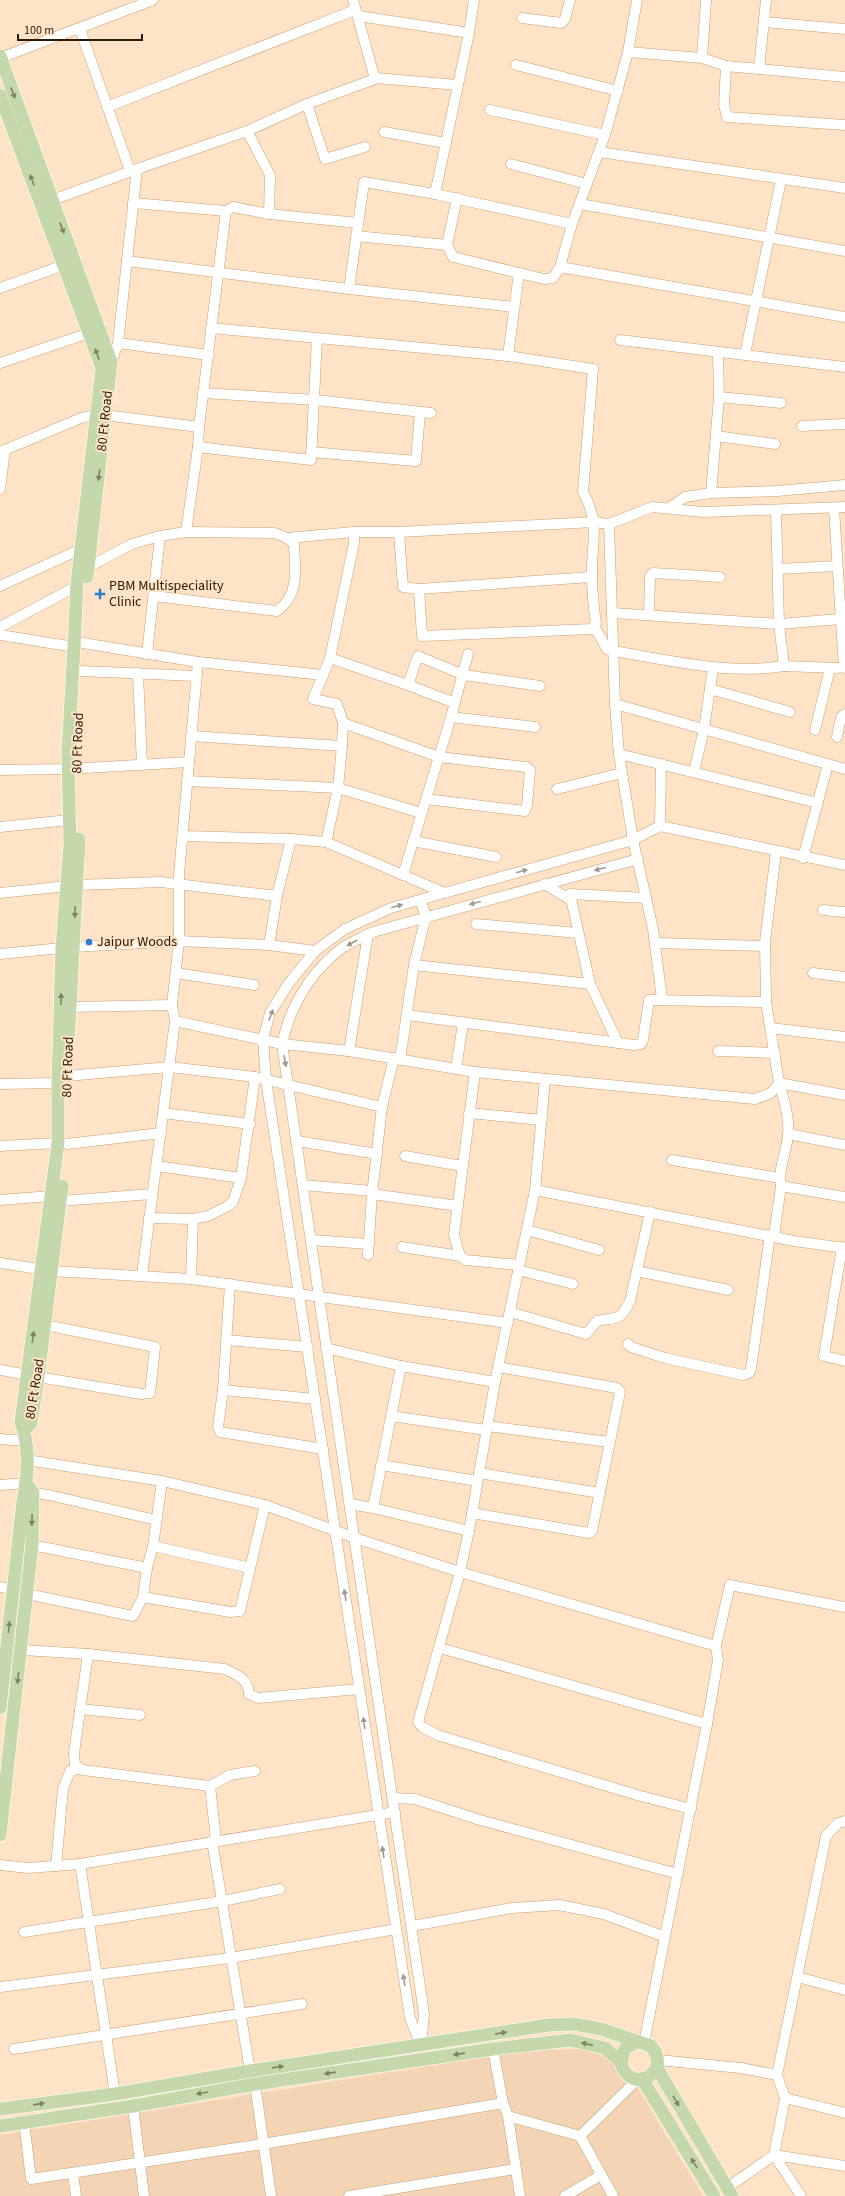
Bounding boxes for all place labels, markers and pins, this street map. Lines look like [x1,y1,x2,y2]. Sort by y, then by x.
place label: PBM Multispeciality Clinic [109,576,224,612]
marker: PBM Multispeciality Clinic [94,588,106,600]
place label: Jaipur Woods [97,932,177,952]
marker: Jaipur Woods [84,937,94,947]

